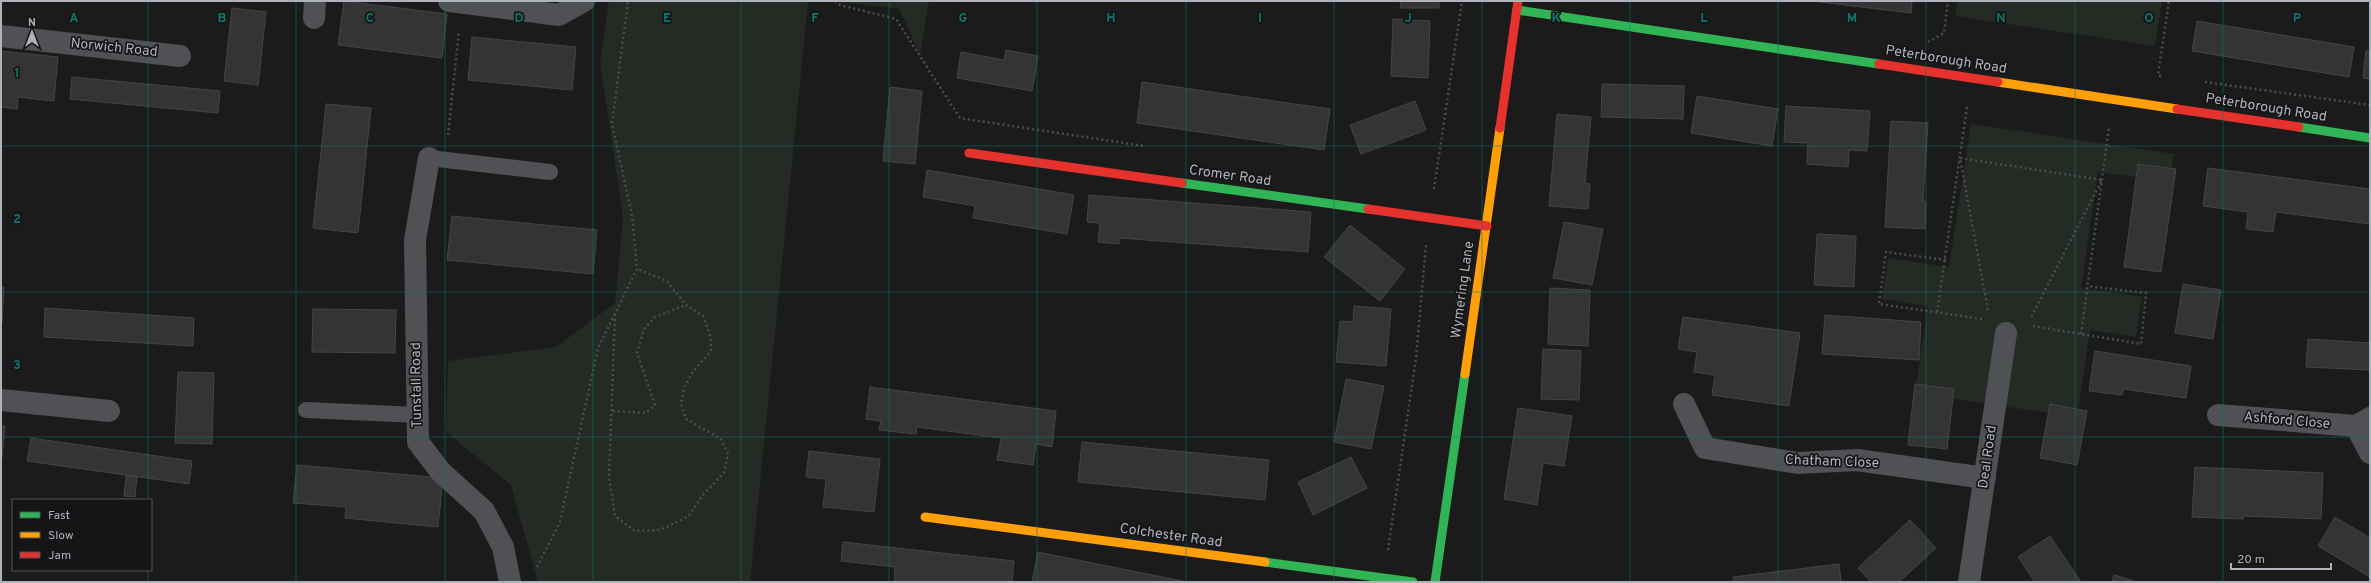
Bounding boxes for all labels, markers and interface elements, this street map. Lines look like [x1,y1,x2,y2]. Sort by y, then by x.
text: A [69,11,79,27]
text: B [218,11,227,27]
text: C [366,11,374,27]
text: D [514,11,524,27]
text: E [663,11,671,27]
text: F [811,11,819,27]
text: G [959,11,968,27]
text: H [1106,11,1116,27]
text: I [1258,11,1262,27]
text: J [1404,11,1412,27]
text: K [1551,11,1561,27]
text: L [1700,11,1708,27]
text: M [1847,11,1857,27]
text: N [1996,11,2006,27]
text: O [2144,11,2154,27]
text: P [2293,11,2302,27]
north arrow [12,12,52,52]
text: N [28,16,36,30]
street label: Norwich Road [70,35,158,61]
street label: Peterborough Road [1884,42,2008,78]
text: 1 [14,66,20,82]
street label: Peterborough Road [2204,90,2328,126]
street label: Cromer Road [1188,162,1272,190]
text: 2 [13,212,21,228]
street label: Wymering Lane [1448,240,1478,340]
street label: Tunstall Road [408,342,426,428]
text: 3 [13,358,21,374]
street label: Ashford Close [2243,409,2331,433]
street label: Deal Road [1975,424,2001,490]
street label: Chatham Close [1785,452,1879,472]
legend [12,499,152,571]
text: Fast [48,508,70,524]
street label: Colchester Road [1119,520,1223,552]
text: Slow [48,528,74,544]
scale bar [2231,545,2331,571]
text: Jam [48,548,71,564]
text: 20 m [2237,552,2265,568]

